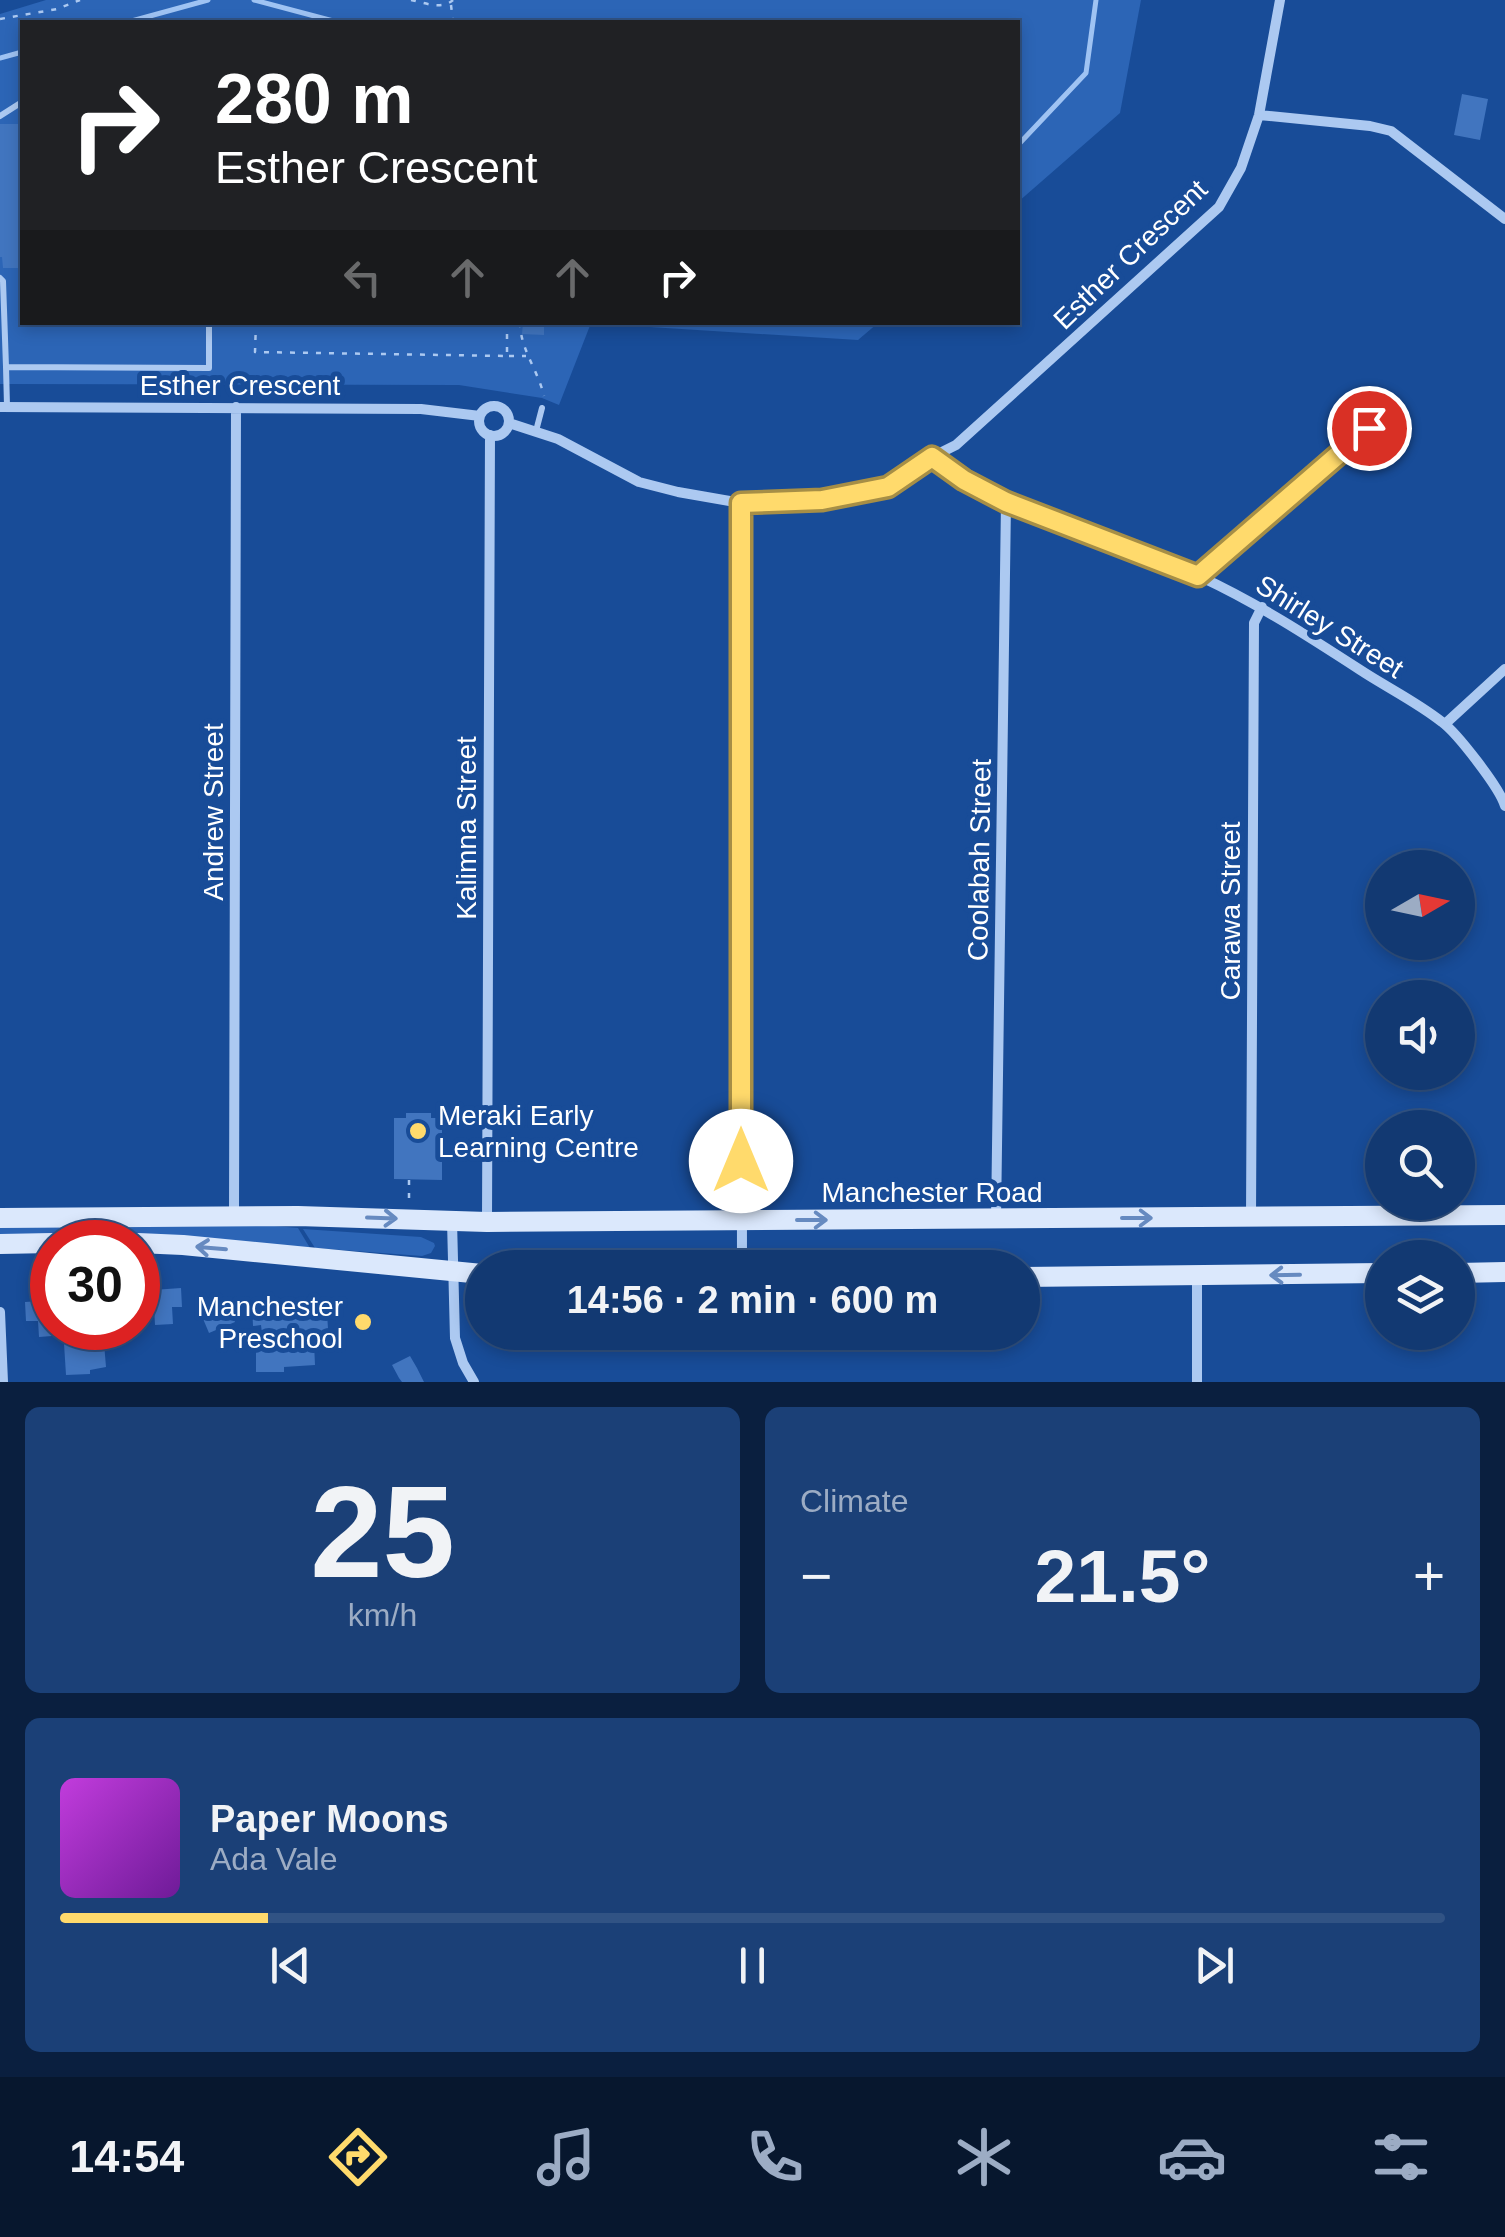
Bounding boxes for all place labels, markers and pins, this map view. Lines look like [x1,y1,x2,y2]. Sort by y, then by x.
pin [1327,386,1412,471]
place label: Meraki Early Learning Centre [438,1100,639,1163]
marker: Meraki Early Learning Centre [407,1120,429,1142]
place label: Manchester Preschool [197,1291,343,1354]
marker: Manchester Preschool [352,1311,374,1333]

